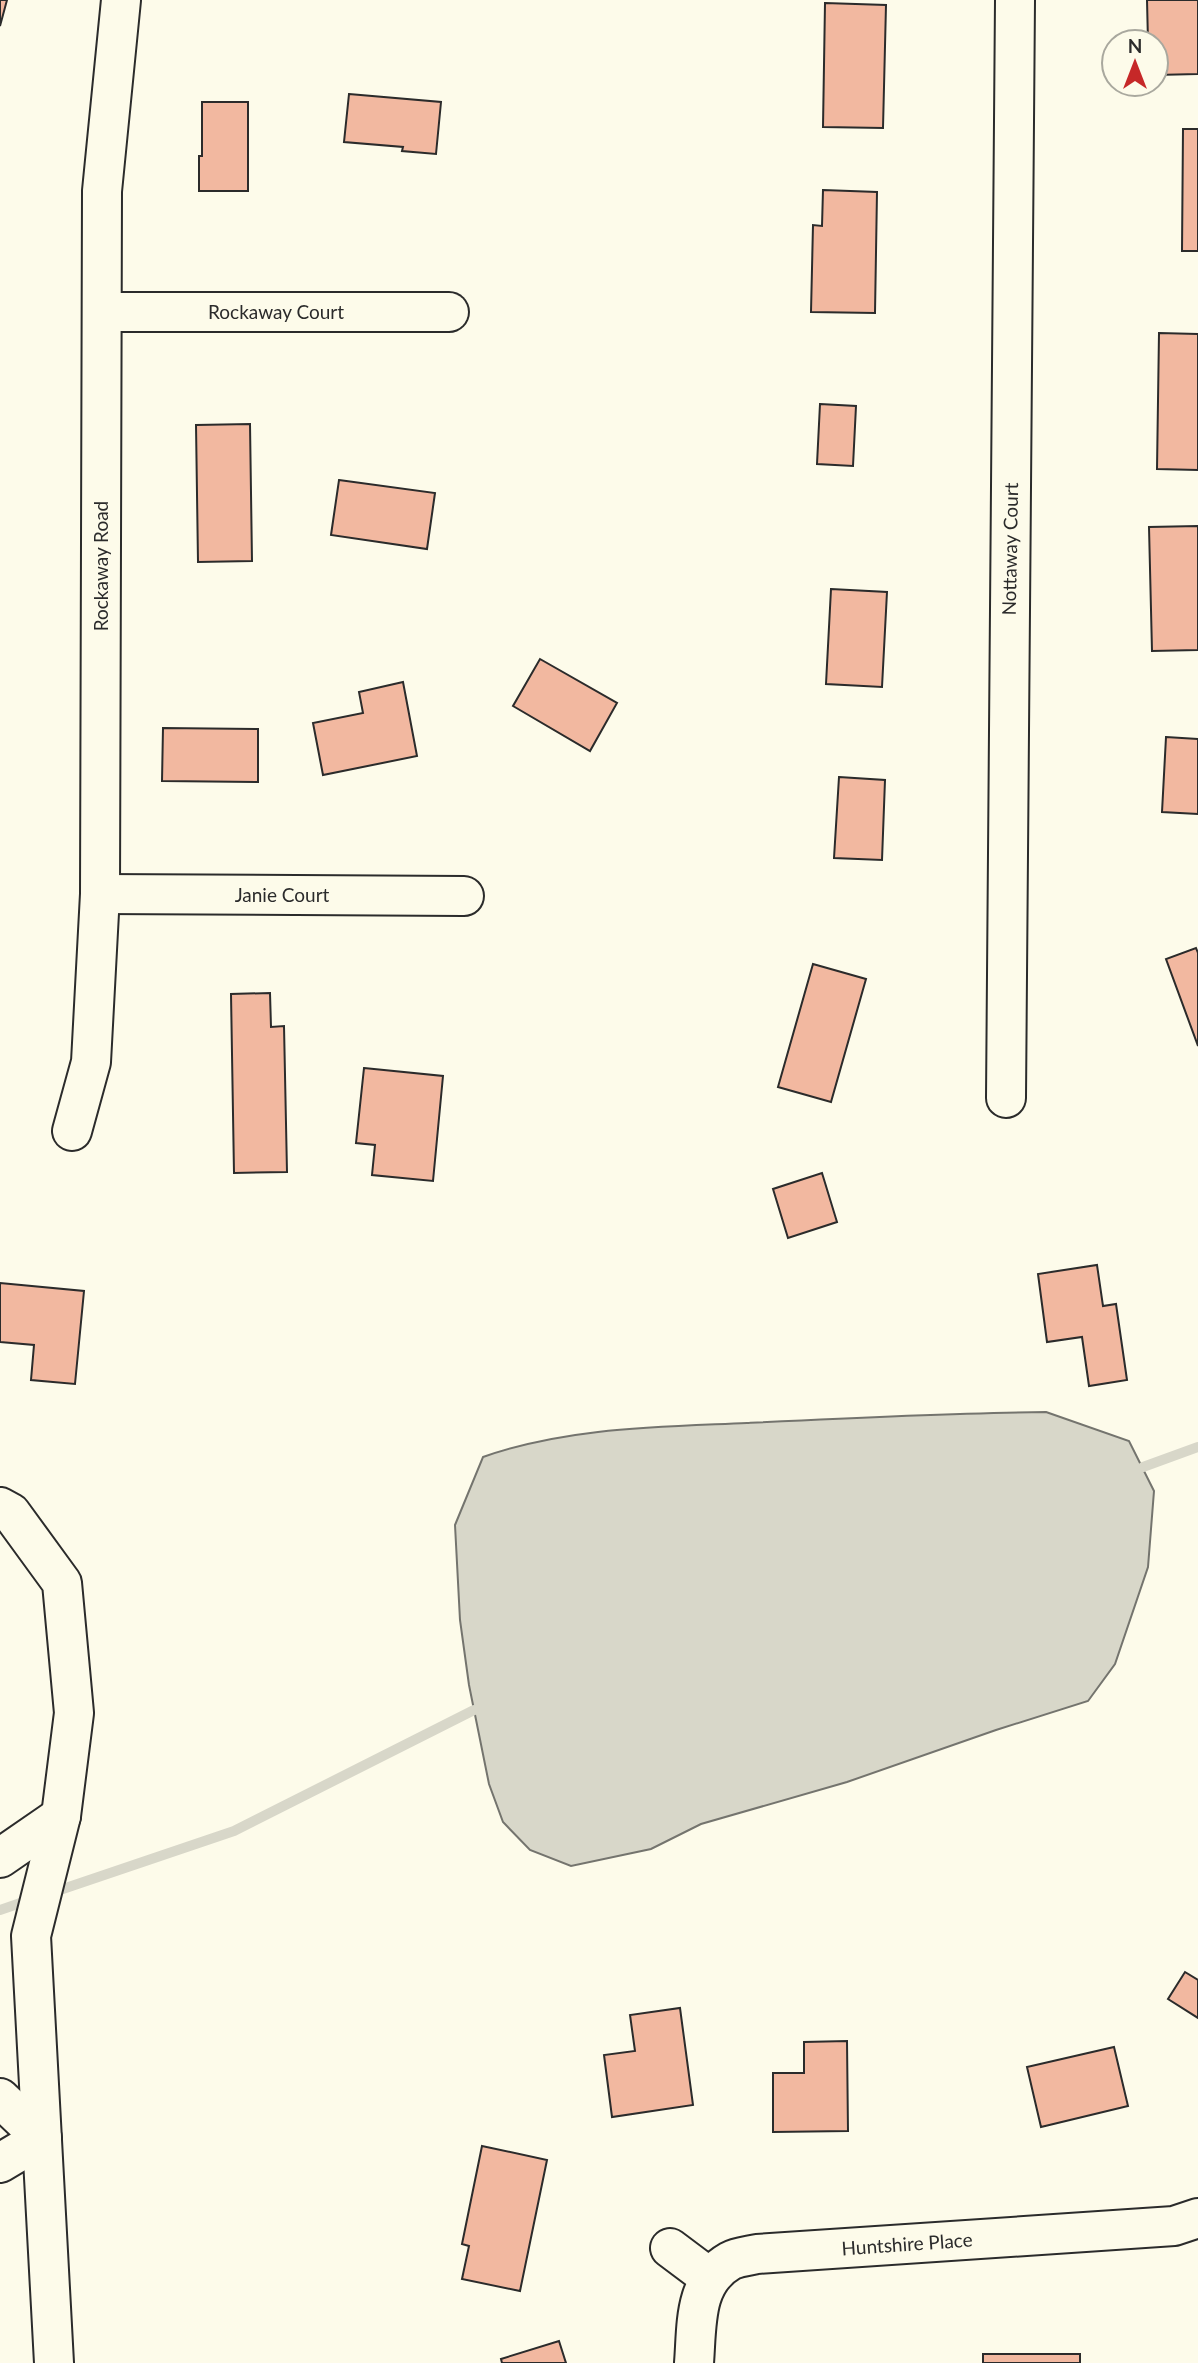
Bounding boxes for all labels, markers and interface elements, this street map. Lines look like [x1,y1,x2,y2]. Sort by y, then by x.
north arrow [1100,28,1170,98]
text: N [1128,34,1142,57]
street label: Rockaway Court [208,300,344,323]
street label: Nottaway Court [997,482,1022,616]
street label: Rockaway Road [89,501,112,631]
street label: Janie Court [235,883,330,906]
street label: Huntshire Place [841,2227,973,2260]

